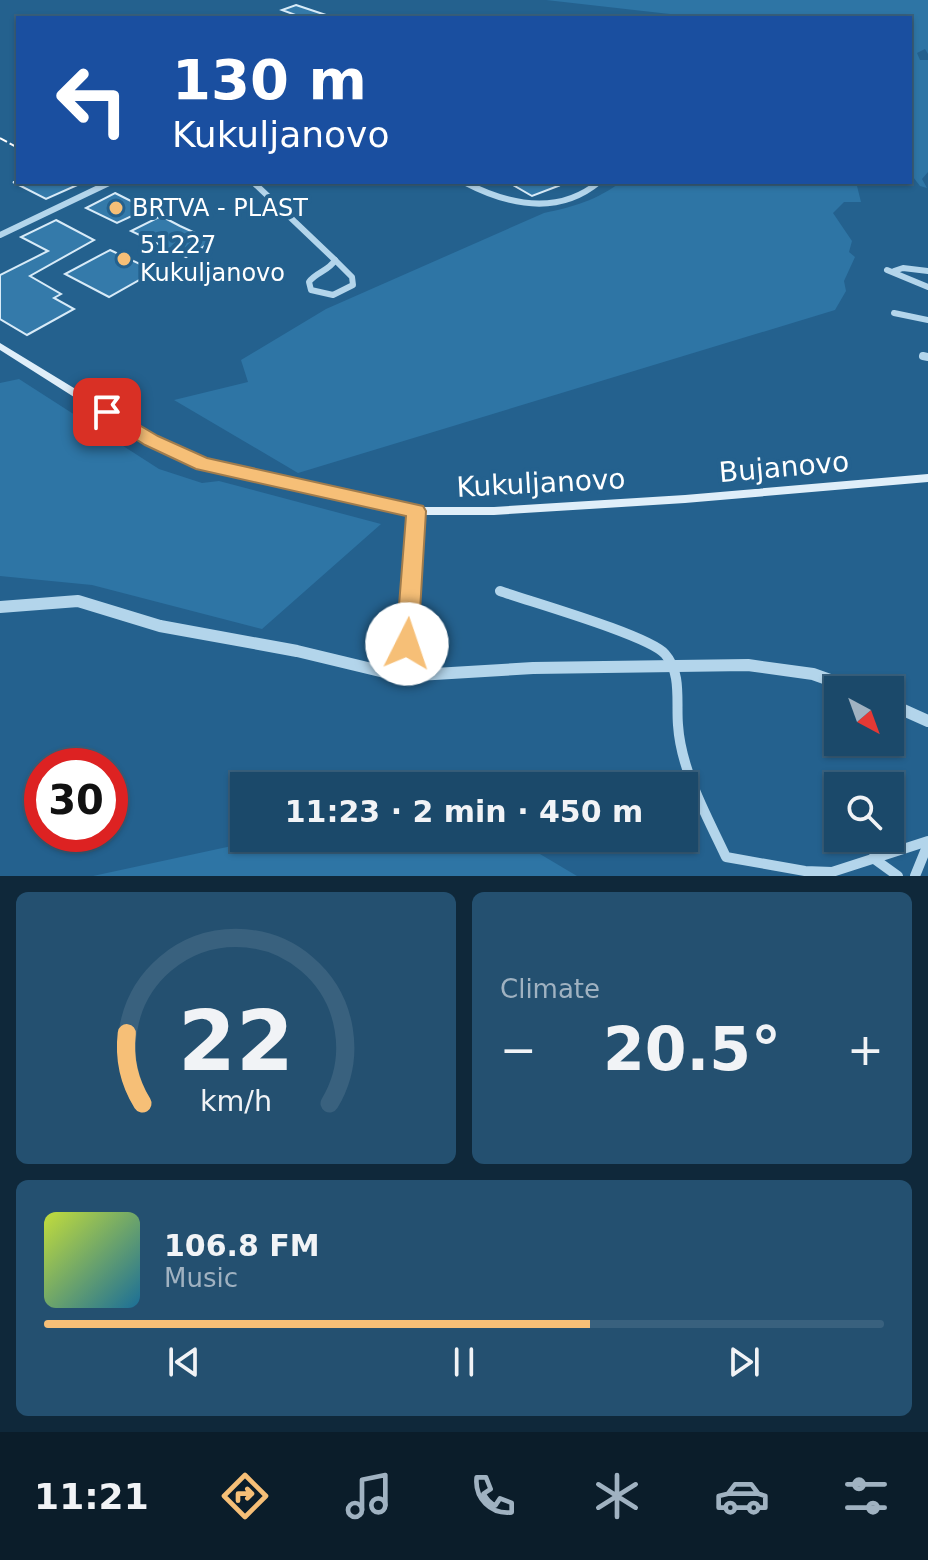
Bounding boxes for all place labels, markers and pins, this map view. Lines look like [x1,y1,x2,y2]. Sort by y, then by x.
place label: BRTVA - PLAST [132,194,308,222]
marker: BRTVA - PLAST [107,199,125,217]
place label: 51227 Kukuljanovo [140,231,285,287]
marker: 51227 Kukuljanovo [115,250,133,268]
pin [73,378,141,446]

